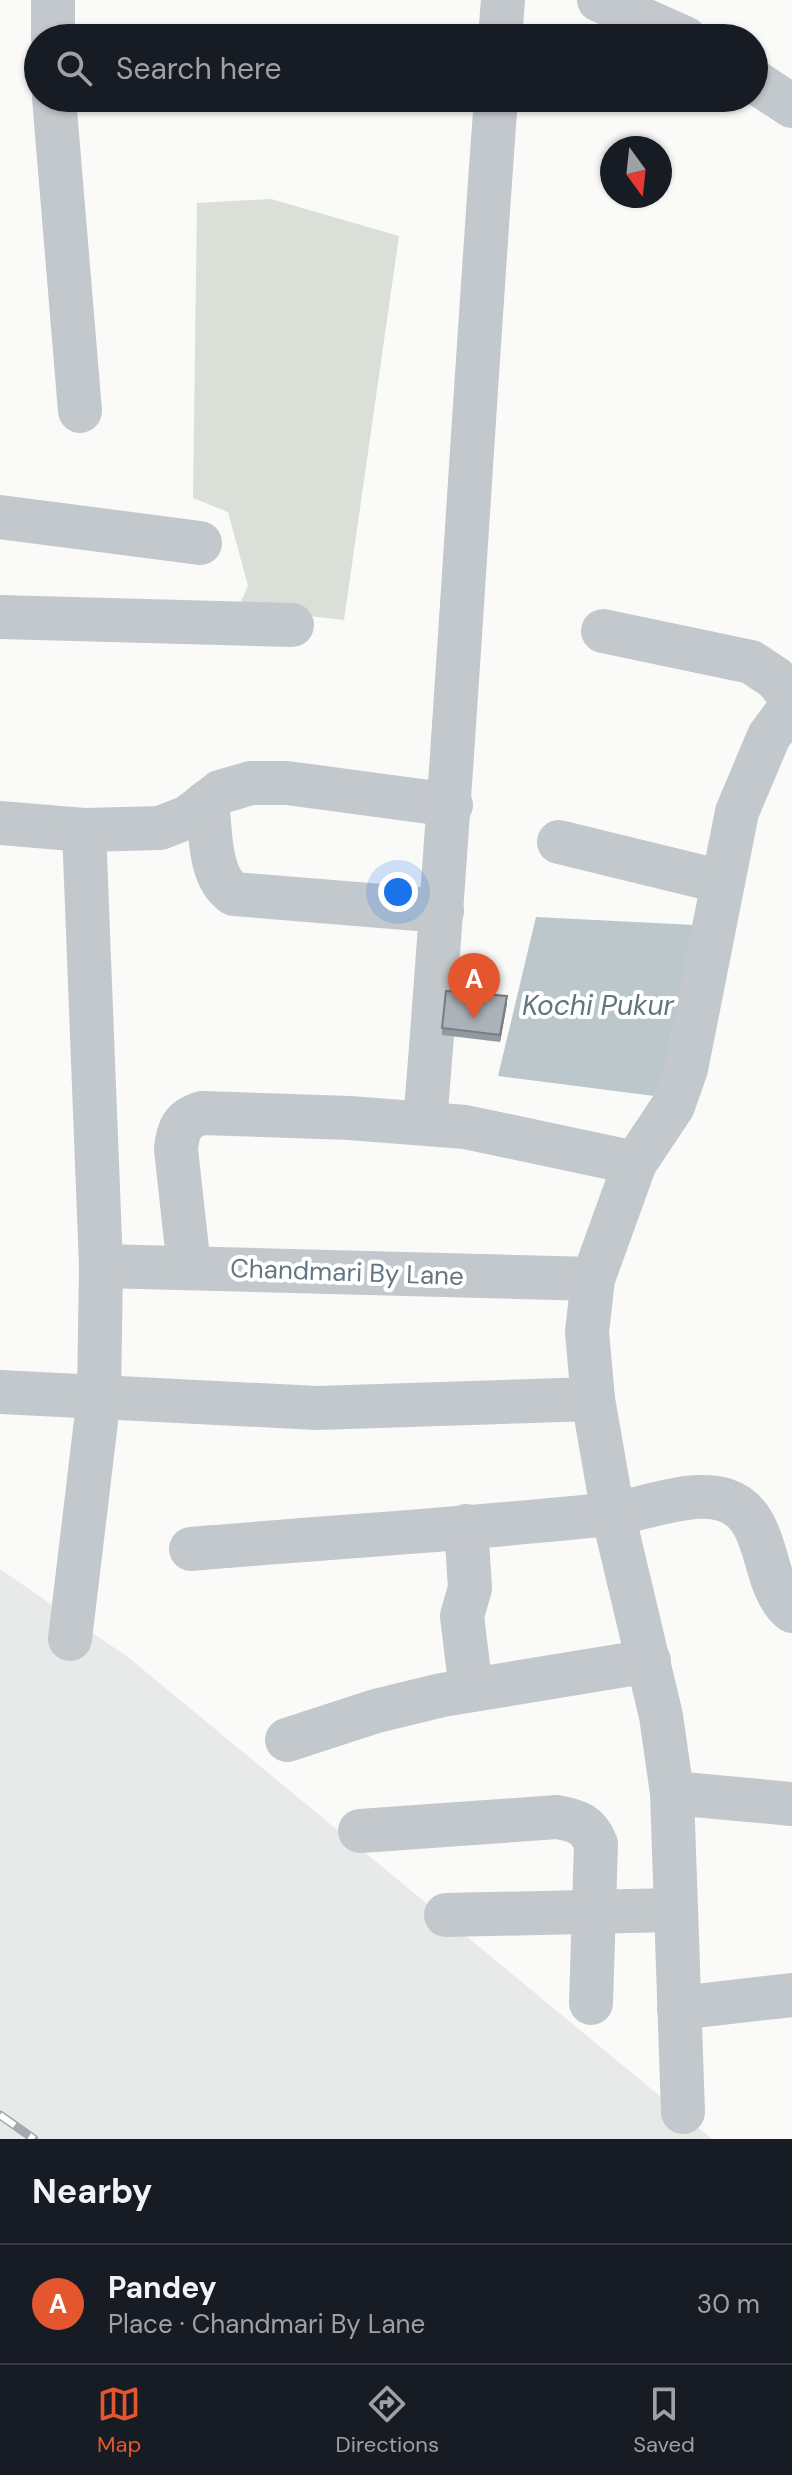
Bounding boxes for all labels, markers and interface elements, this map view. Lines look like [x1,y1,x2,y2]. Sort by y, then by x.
search box [24,24,768,112]
icon: search [52,46,96,90]
text: Search here [116,49,282,88]
north arrow [600,136,672,208]
your location [378,872,418,912]
pin: A [448,953,500,1019]
water label: Kochi Pukur [522,987,675,1024]
street label: Chandmari By Lane [230,1251,464,1293]
text: Nearby [32,2169,152,2214]
text: Pandey [108,2268,217,2307]
text: A [49,2287,67,2321]
text: 30 m [697,2287,760,2321]
text: Place · Chandmari By Lane [108,2307,425,2341]
tab: Map [97,2382,141,2459]
tab: Directions [336,2382,439,2459]
tab: Saved [633,2382,695,2459]

